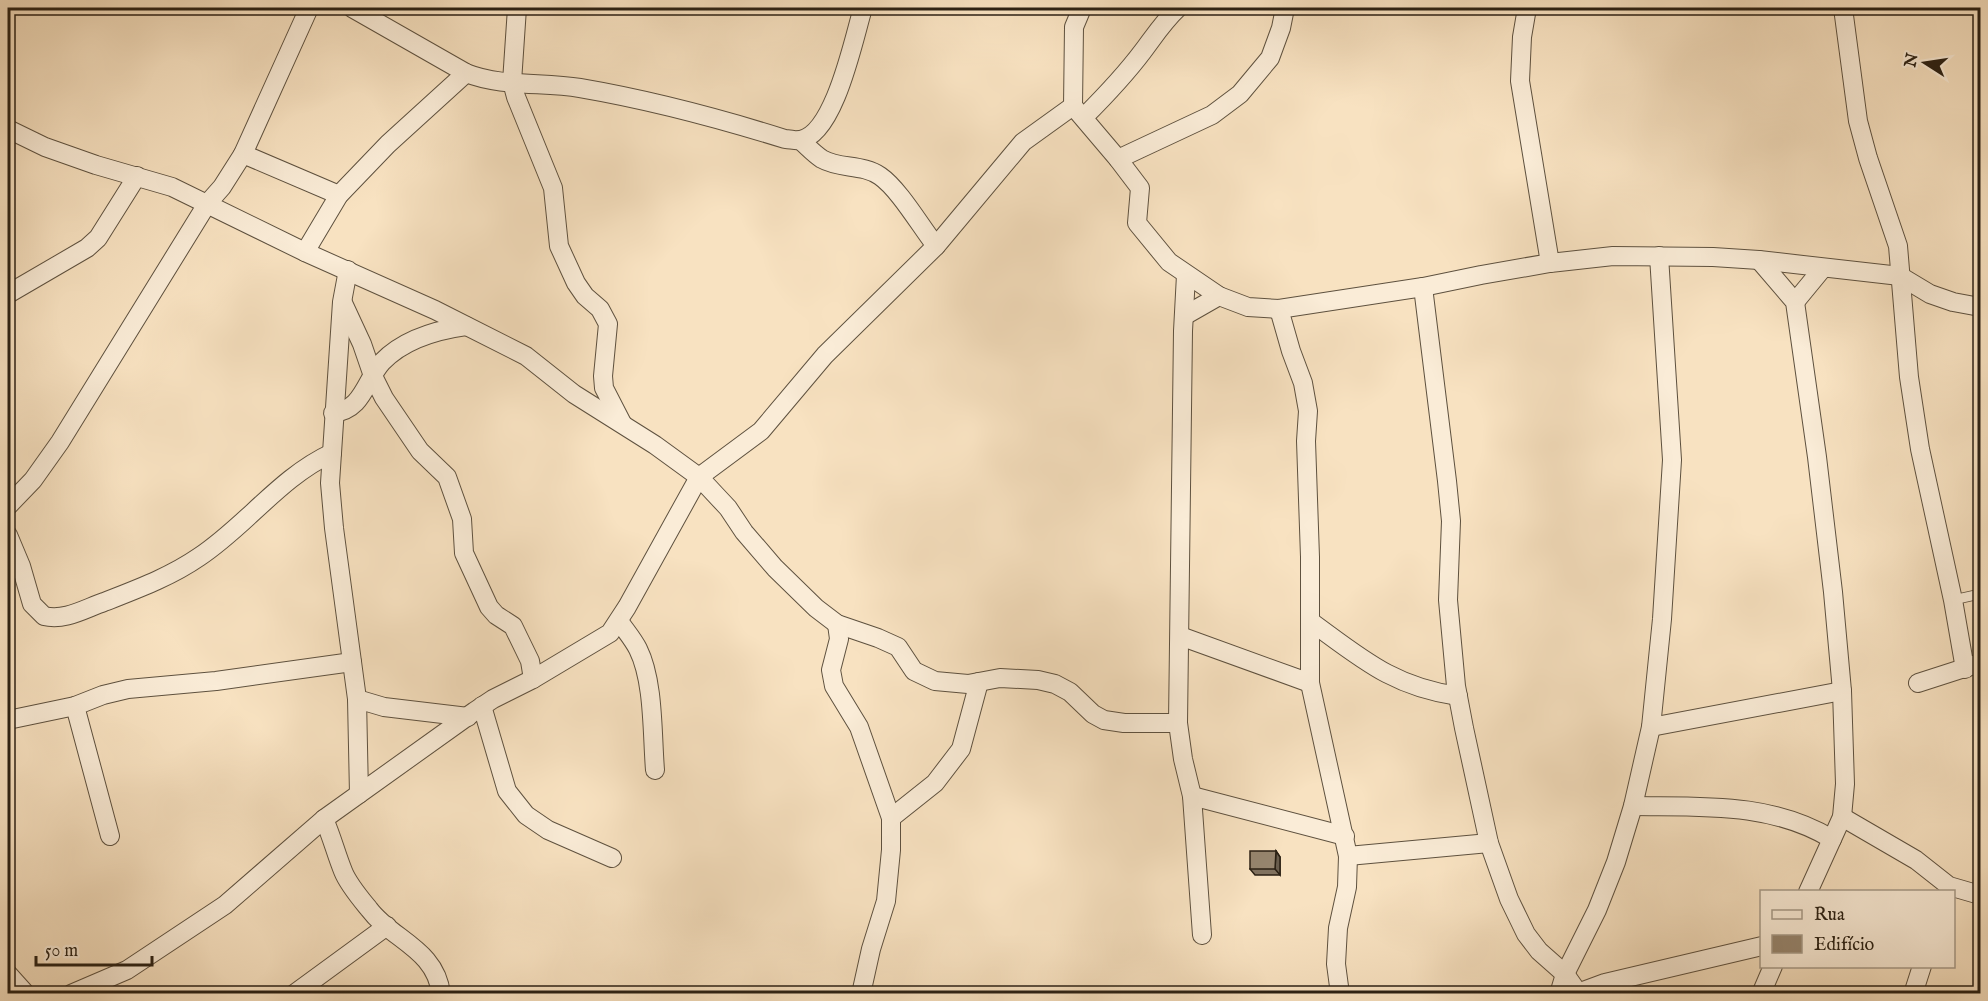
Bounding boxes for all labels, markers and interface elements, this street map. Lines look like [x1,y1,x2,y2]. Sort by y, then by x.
north arrow [1895,33,1955,93]
text: N [1901,51,1924,70]
legend [1760,890,1955,968]
text: Rua [1814,904,1845,927]
scale bar [36,929,152,967]
text: Edifício [1814,934,1875,957]
text: 50 m [45,940,78,963]

